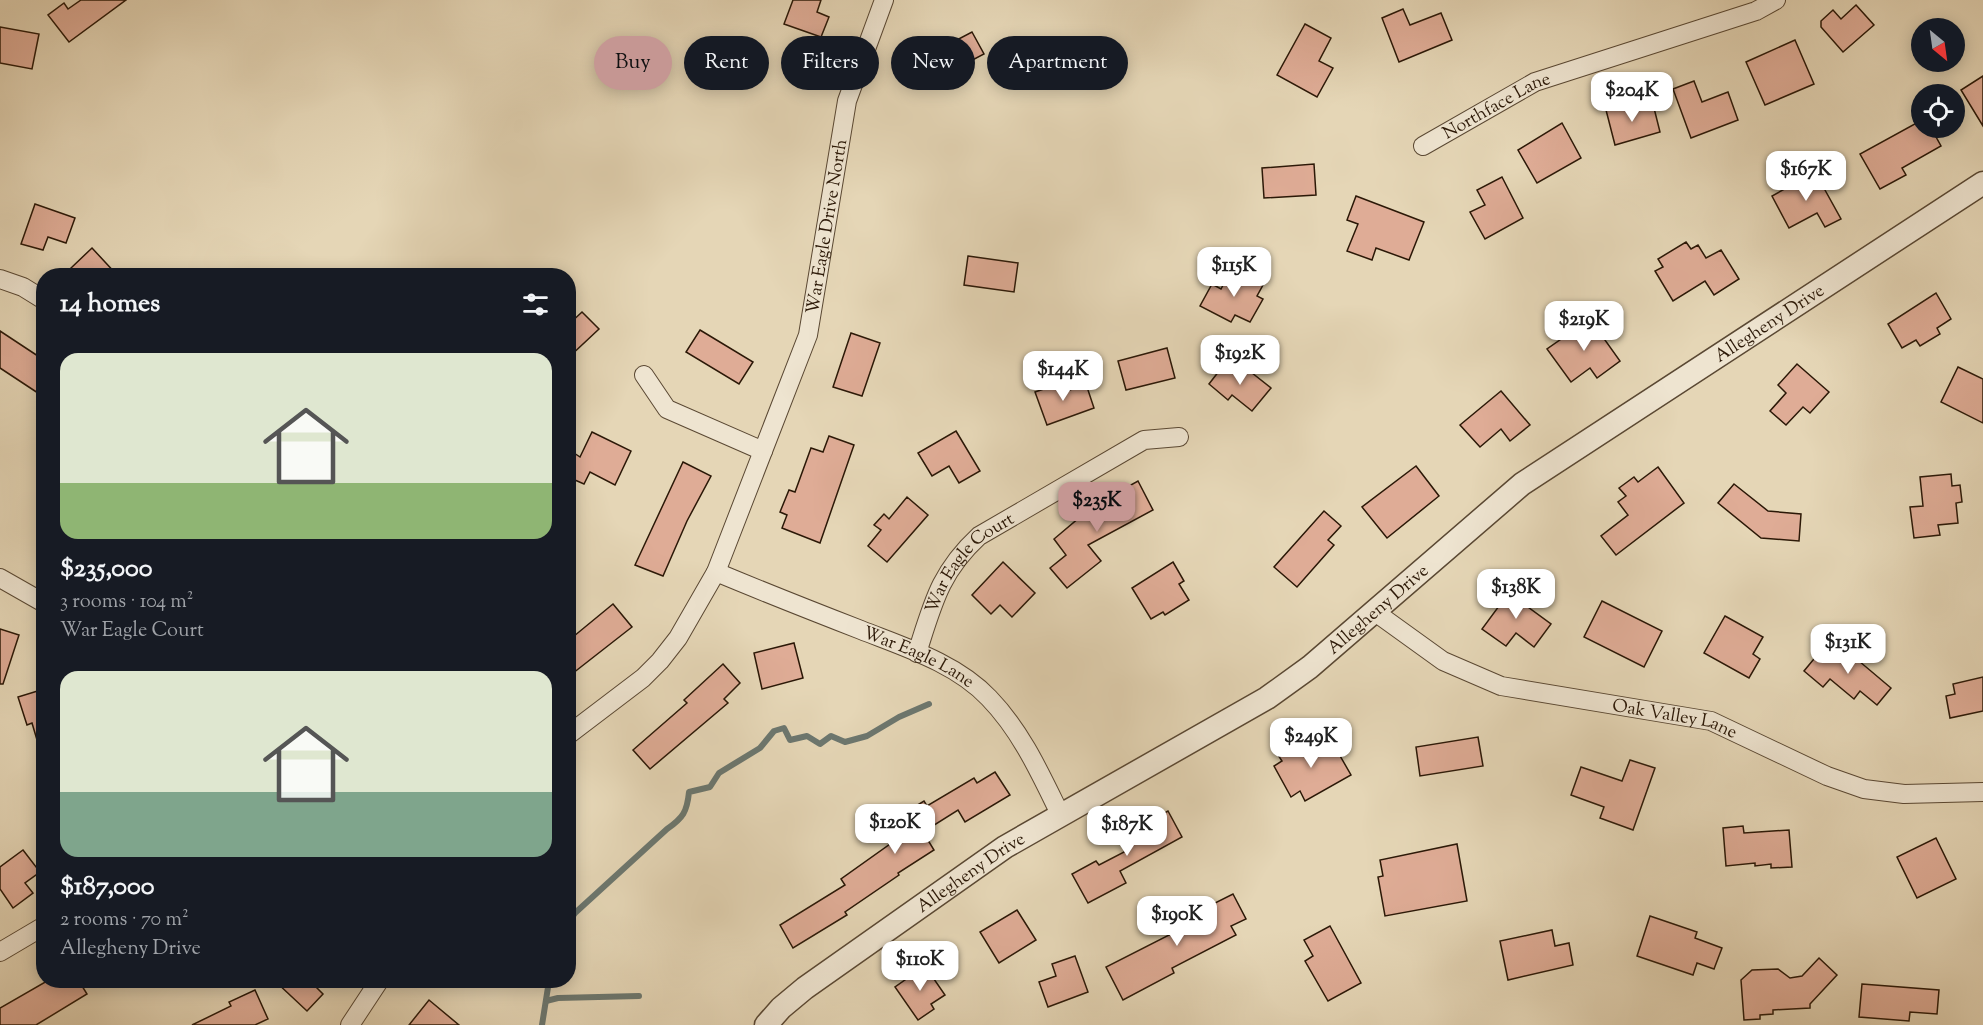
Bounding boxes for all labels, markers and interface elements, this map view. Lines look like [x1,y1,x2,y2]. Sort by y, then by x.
north arrow [1911,18,1965,72]
map controls [1911,18,1965,138]
chip: Buy [594,36,672,90]
chip: Rent [684,36,769,90]
chip: Filters [781,36,879,90]
chip: New [891,36,975,90]
chip: Apartment [987,36,1128,90]
street label: Northface Lane [1438,67,1554,147]
pin: $204K [1590,72,1674,123]
text: $204K [1605,77,1659,106]
button: locate [1911,84,1965,138]
street label: War Eagle Drive North [801,137,856,316]
pin: $167K [1764,151,1848,202]
text: $167K [1780,156,1832,185]
pin: $115K [1192,247,1276,298]
text: $115K [1211,252,1257,281]
street label: Allegheny Drive [1710,279,1830,370]
text: 14 homes [60,286,160,323]
icon: filters [519,288,552,321]
pin: $219K [1542,301,1626,352]
text: $219K [1559,306,1609,335]
pin: $192K [1198,335,1282,386]
text: $192K [1215,340,1265,369]
pin: $144K [1021,351,1105,402]
text: $144K [1037,356,1089,385]
icon: home [252,392,360,500]
pin: $235K [1055,482,1139,533]
text: $235K [1072,487,1122,516]
street label: War Eagle Court [920,507,1020,617]
text: $235,000 [60,551,152,588]
street label: Allegheny Drive [1322,559,1435,662]
pin: $138K [1474,569,1558,620]
text: $138K [1491,574,1541,603]
text: 3 rooms · 104 m² [60,588,194,617]
text: War Eagle Court [60,617,204,646]
street label: War Eagle Lane [859,621,979,695]
pin: $131K [1806,624,1890,675]
text: $131K [1825,629,1871,658]
street label: Oak Valley Lane [1610,694,1741,747]
icon: home [252,710,360,818]
pin: $249K [1269,718,1353,769]
text: $249K [1284,723,1338,752]
pin: $120K [853,804,937,855]
pin: $187K [1085,806,1169,857]
text: $120K [869,809,921,838]
text: $187K [1101,811,1153,840]
street label: Allegheny Drive [912,827,1030,920]
text: $187,000 [60,869,155,906]
pin: $190K [1135,896,1219,947]
text: $190K [1151,901,1203,930]
text: 2 rooms · 70 m² [60,906,189,935]
text: Allegheny Drive [60,935,201,964]
pin: $110K [878,941,962,992]
text: $110K [895,946,945,975]

